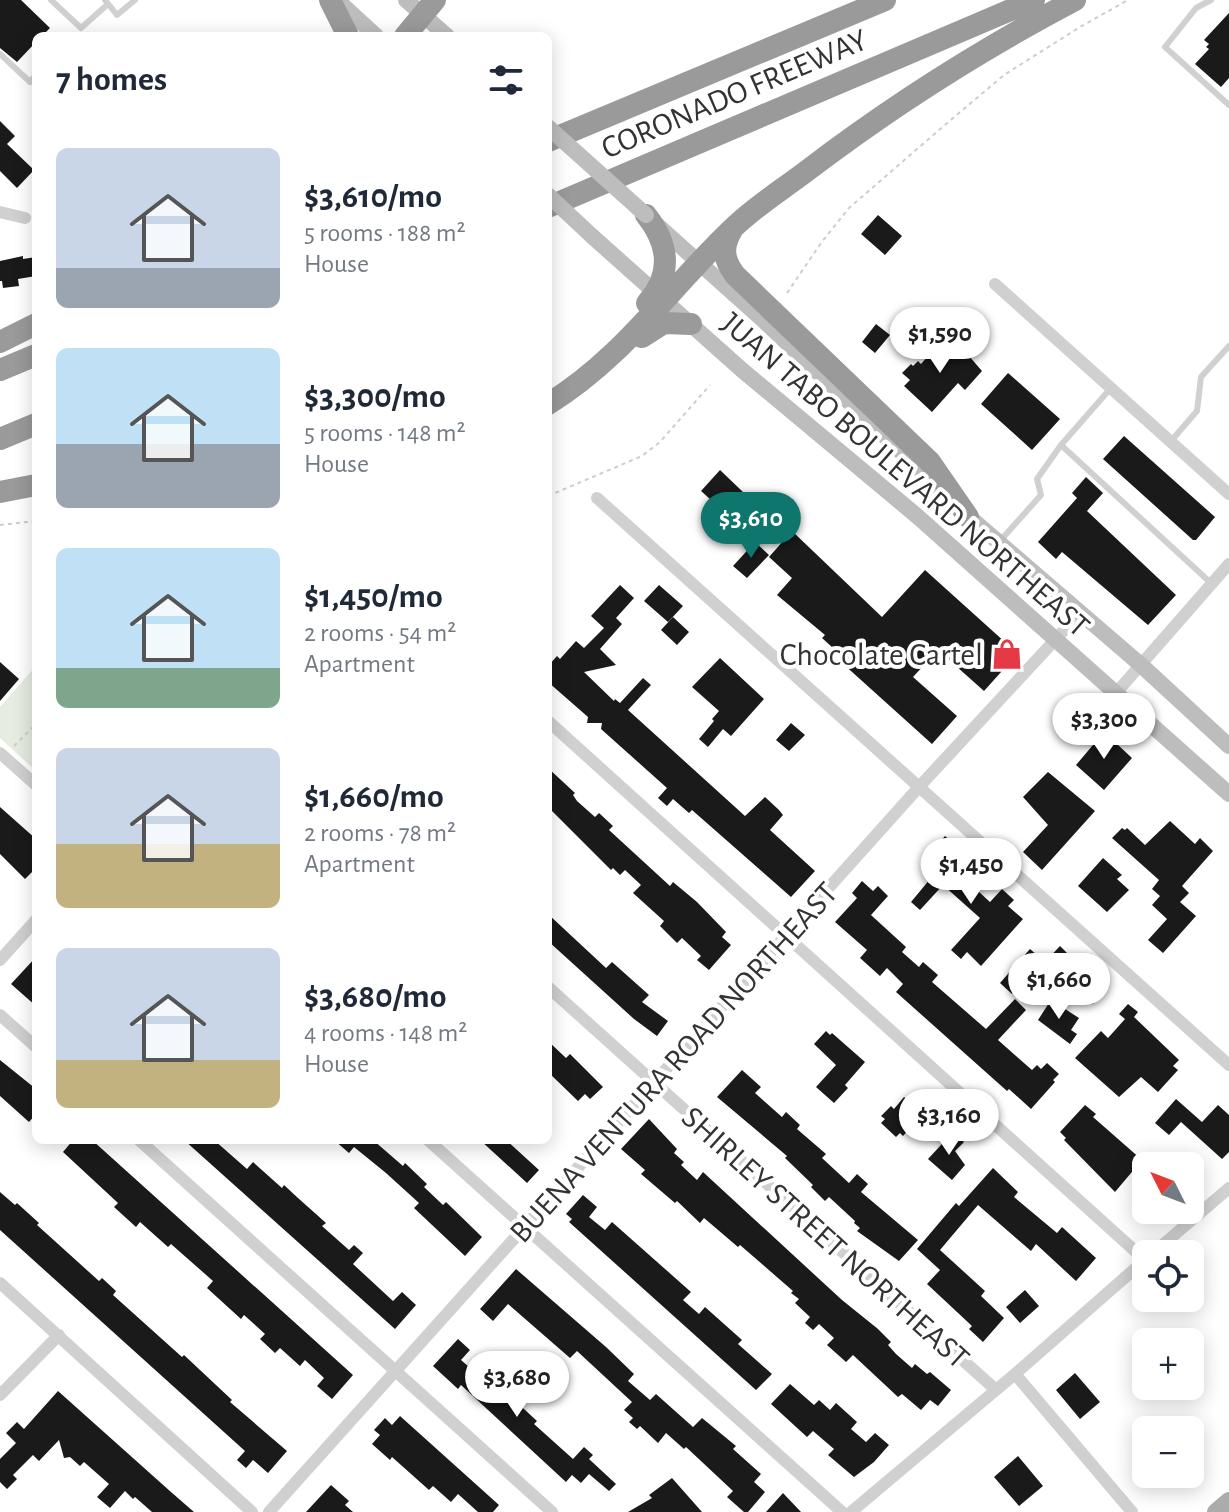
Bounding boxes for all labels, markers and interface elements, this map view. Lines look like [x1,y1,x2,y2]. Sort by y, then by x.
street label: CORONADO FREEWAY [597,23,872,164]
icon: filters [484,58,528,102]
text: 7 homes [56,63,167,97]
icon: home [120,180,216,276]
text: $3,610/mo [304,180,442,214]
text: 5 rooms · 188 m² [304,220,466,246]
text: House [304,251,369,277]
street label: JUAN TABO BOULEVARD NORTHEAST [715,307,1096,643]
pin: $1,590 [875,307,1005,375]
text: $1,590 [908,320,972,346]
icon: home [120,380,216,476]
text: $3,300/mo [304,380,446,414]
text: 5 rooms · 148 m² [304,420,466,446]
text: House [304,451,369,477]
pin: $3,610 [686,492,816,560]
text: $3,610 [719,505,783,531]
icon: home [120,580,216,676]
text: $1,450/mo [304,580,443,614]
text: 2 rooms · 54 m² [304,620,456,646]
shop icon: Chocolate Cartel [990,637,1024,671]
place label: Chocolate Cartel [780,639,983,671]
text: Apartment [304,651,415,677]
pin: $3,300 [1039,693,1169,761]
text: $3,300 [1070,706,1138,732]
icon: home [120,780,216,876]
text: $1,660/mo [304,780,444,814]
text: 2 rooms · 78 m² [304,820,456,846]
pin: $1,450 [906,838,1036,906]
text: Apartment [304,851,415,877]
text: $1,450 [939,851,1003,877]
street label: BUENA VENTURA ROAD NORTHEAST [504,876,844,1249]
pin: $1,660 [994,953,1124,1021]
text: $1,660 [1026,966,1092,992]
icon: home [120,980,216,1076]
text: $3,680/mo [304,980,447,1014]
text: 4 rooms · 148 m² [304,1020,467,1046]
text: House [304,1051,369,1077]
pin: $3,160 [884,1089,1014,1157]
street label: SHIRLEY STREET NORTHEAST [676,1101,975,1375]
text: $3,160 [917,1102,981,1128]
north arrow [1132,1152,1204,1224]
map controls [1132,1152,1204,1488]
button: locate [1132,1240,1204,1312]
button: + [1132,1328,1204,1400]
pin: $3,680 [452,1351,582,1419]
text: $3,680 [483,1364,551,1390]
button: − [1132,1416,1204,1488]

